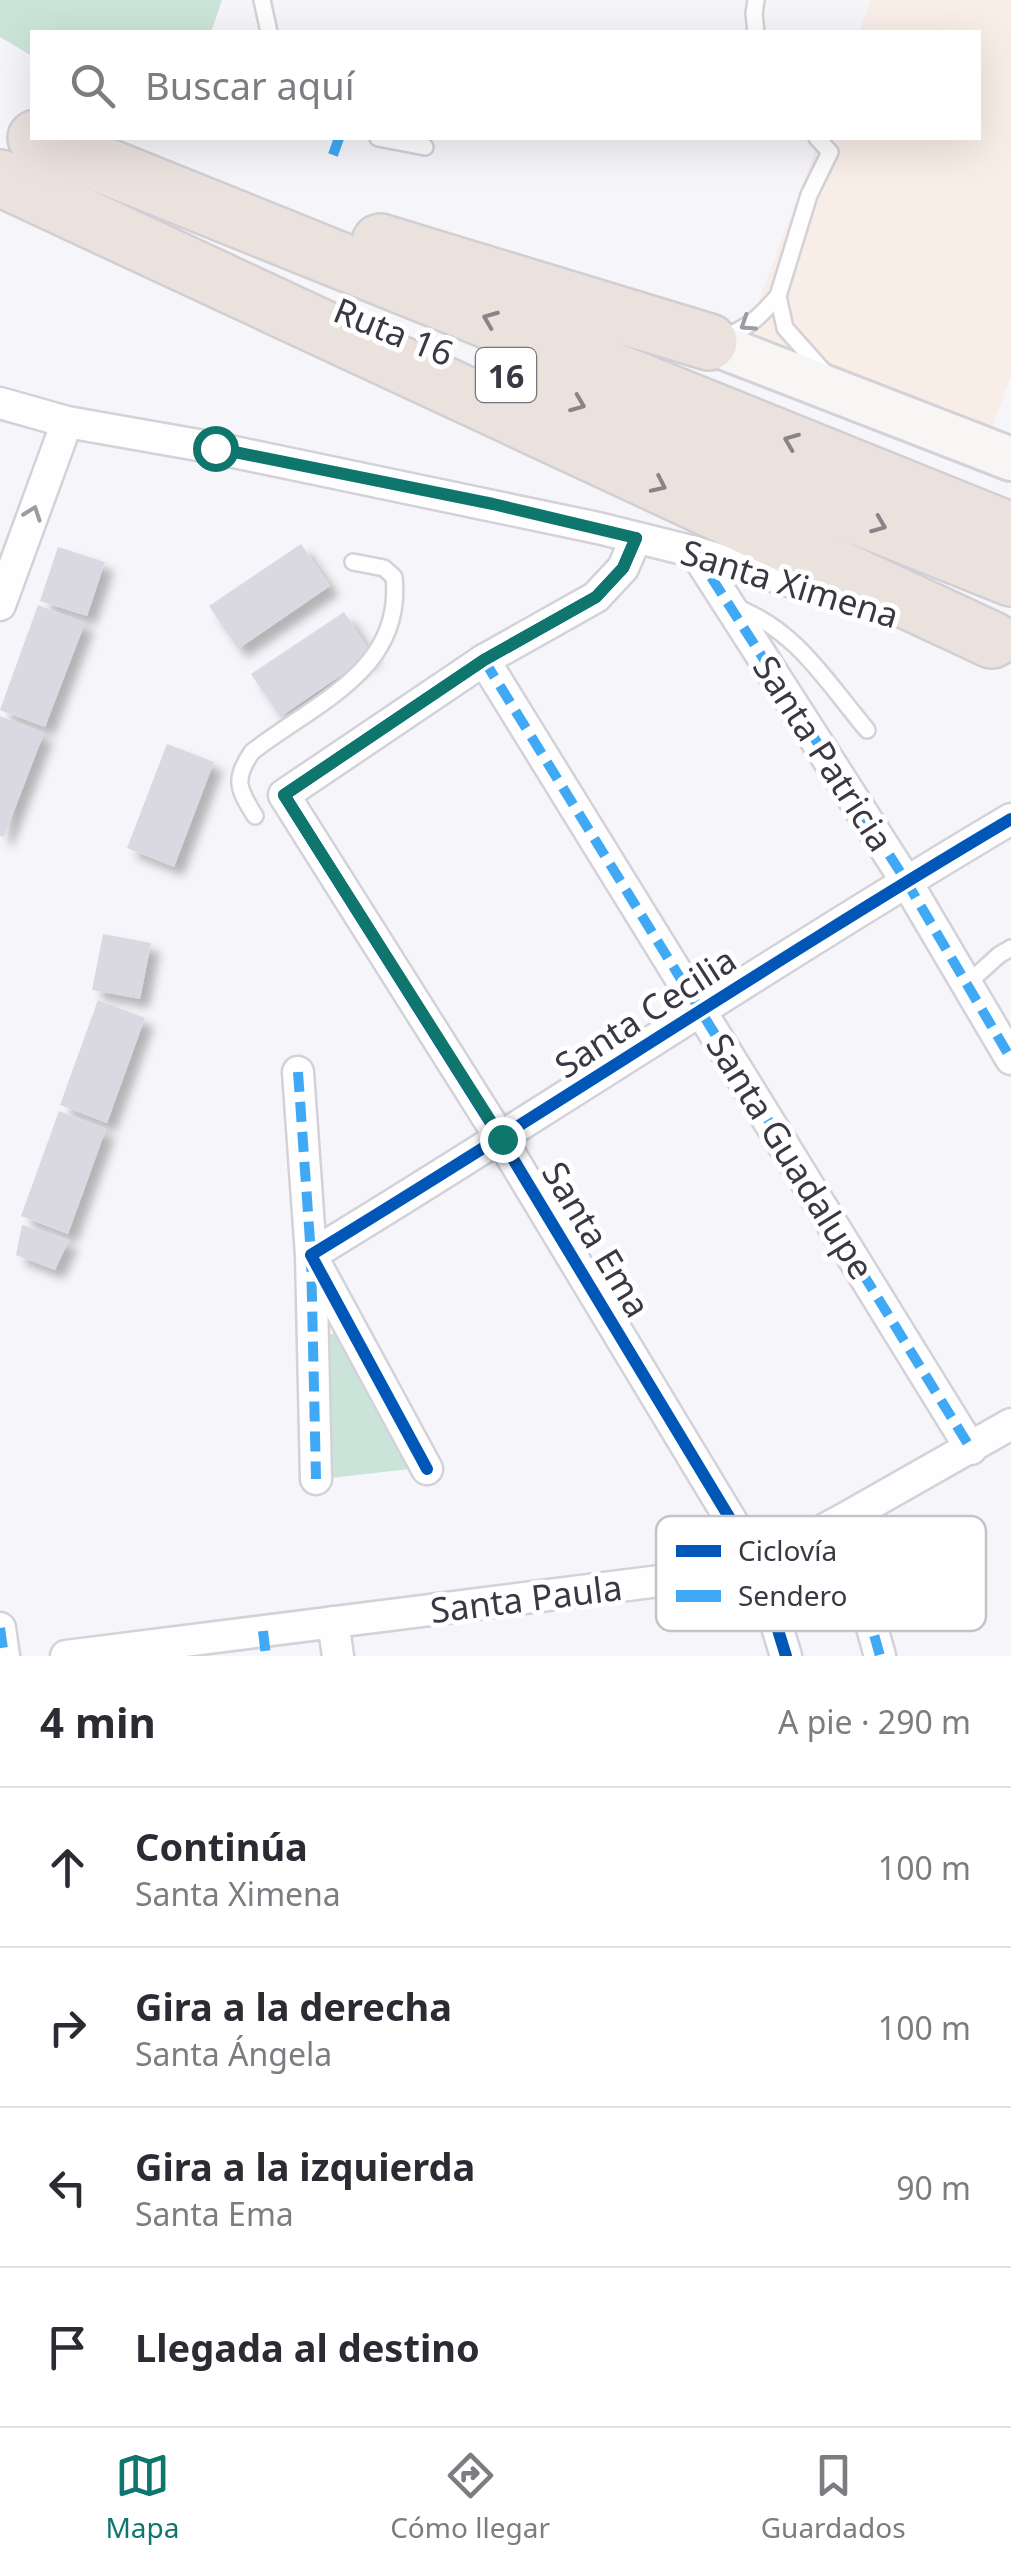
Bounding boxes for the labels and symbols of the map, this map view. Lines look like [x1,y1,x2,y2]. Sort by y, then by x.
street label: Ruta 16 [327,286,461,376]
one-way arrow [482,311,499,331]
one-way arrow [740,312,758,331]
road number: 16 [476,348,536,402]
one-way arrow [568,393,585,413]
route start [193,426,239,472]
one-way arrow [783,433,801,453]
one-way arrow [649,473,667,493]
one-way arrow [21,506,42,523]
one-way arrow [870,514,887,534]
street label: Santa Ximena [675,528,905,638]
street label: Santa Patricia [743,646,905,860]
street label: Santa Cecilia [545,936,745,1088]
street label: Santa Guadalupe [696,1024,886,1288]
route end [480,1117,526,1163]
street label: Santa Ema [532,1152,662,1326]
legend [656,1516,986,1631]
text: Ciclovía [738,1531,837,1569]
street label: Santa Paula [427,1563,625,1633]
text: Sendero [738,1576,847,1614]

